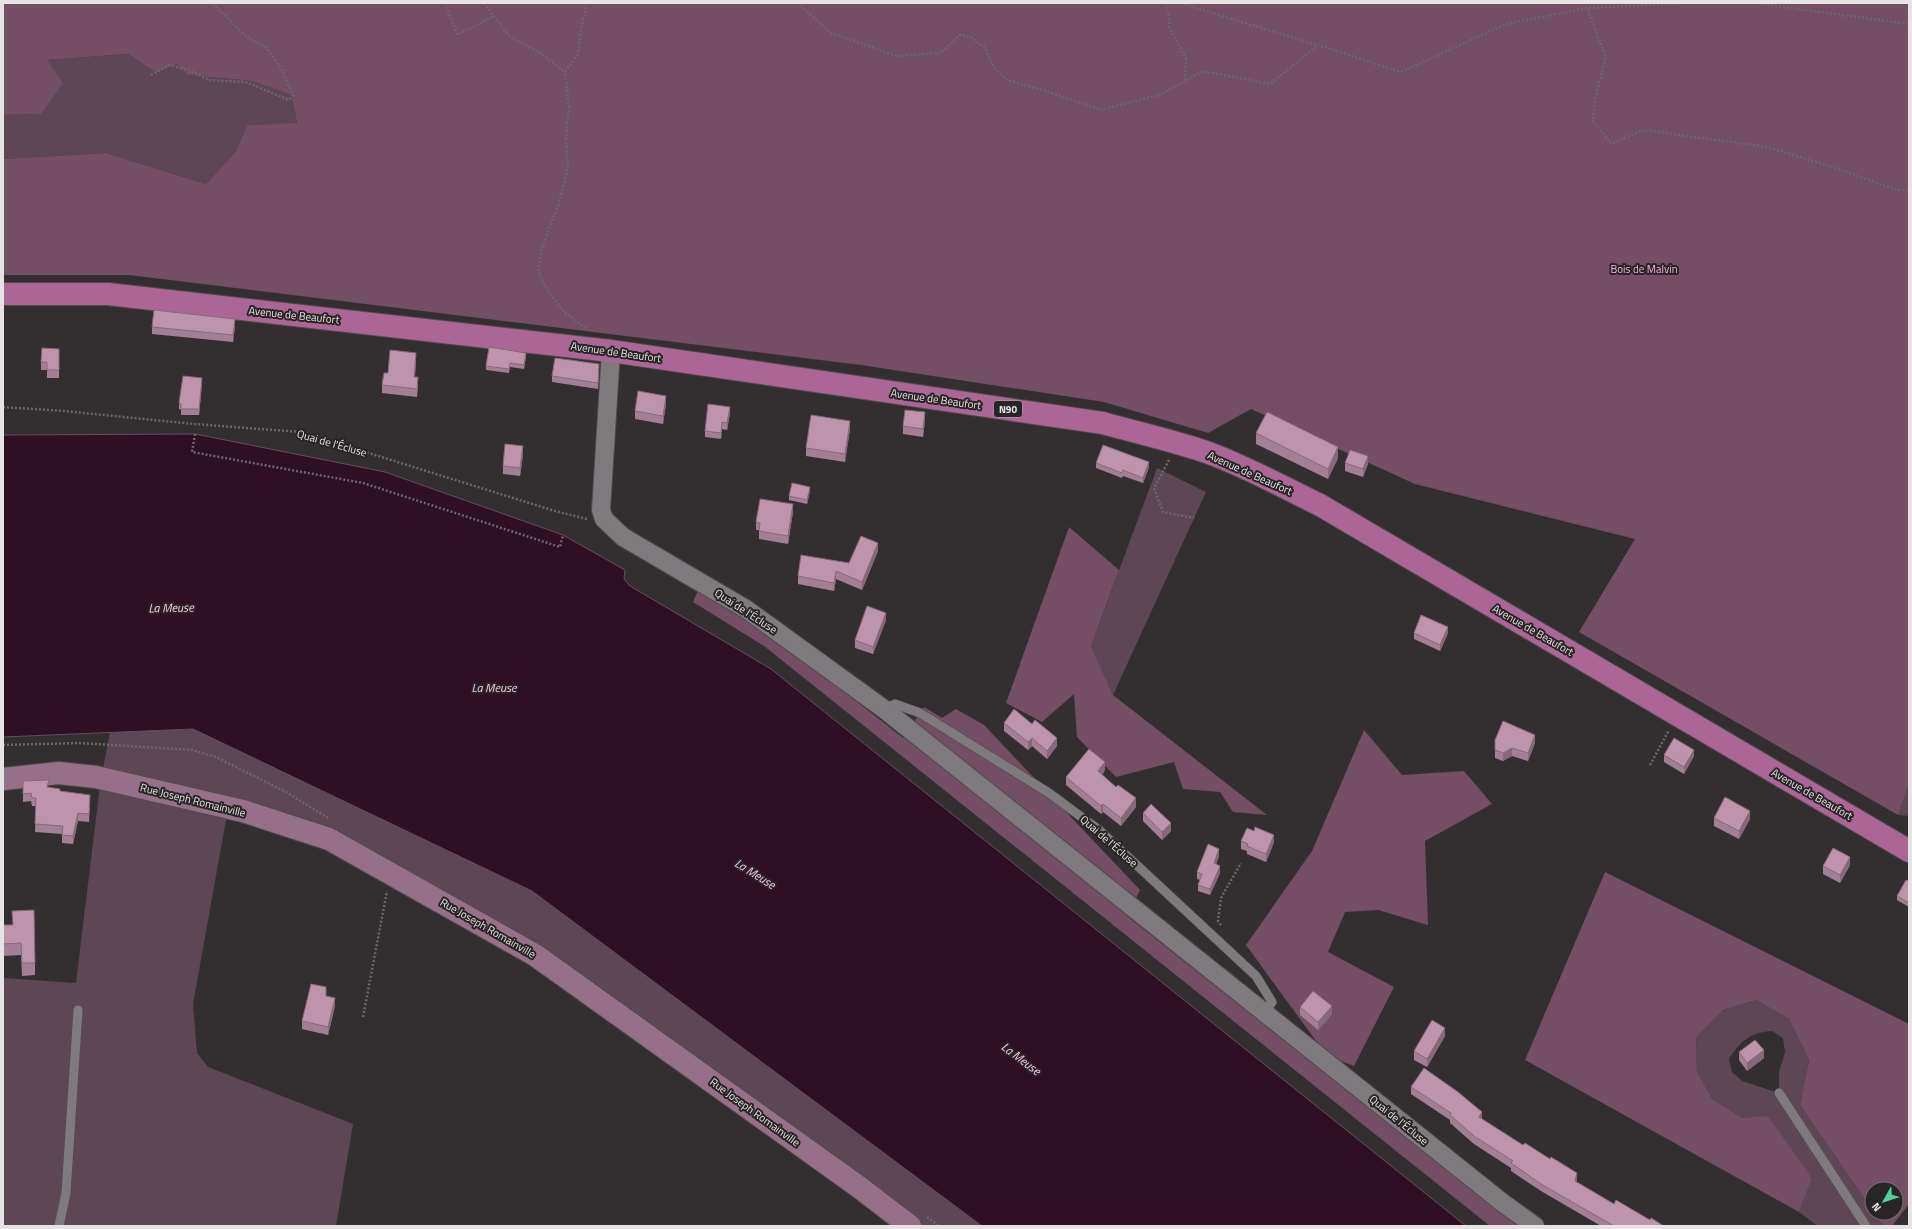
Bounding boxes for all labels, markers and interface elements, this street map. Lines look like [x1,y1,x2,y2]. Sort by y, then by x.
park label: Bois de Malvin [1610,261,1678,277]
street label: Avenue de Beaufort [248,302,340,328]
street label: Avenue de Beaufort [570,338,662,366]
street label: Avenue de Beaufort [890,385,982,413]
road number: N90 [994,401,1022,417]
street label: Quai de l'Écluse [295,425,369,461]
street label: Avenue de Beaufort [1205,447,1295,499]
street label: Quai de l'Écluse [711,585,781,638]
water label: La Meuse [148,598,195,617]
street label: Avenue de Beaufort [1489,600,1577,660]
water label: La Meuse [471,678,518,697]
street label: Avenue de Beaufort [1768,764,1856,824]
street label: Rue Joseph Romainville [139,779,248,821]
street label: Quai de l'Écluse [1077,811,1142,871]
water label: La Meuse [731,854,781,894]
street label: Rue Joseph Romainville [437,894,539,962]
water label: La Meuse [998,1037,1046,1081]
street label: Rue Joseph Romainville [707,1074,804,1150]
street label: Quai de l'Écluse [1366,1091,1432,1149]
north arrow [1864,1181,1904,1221]
text: N [1868,1199,1885,1215]

